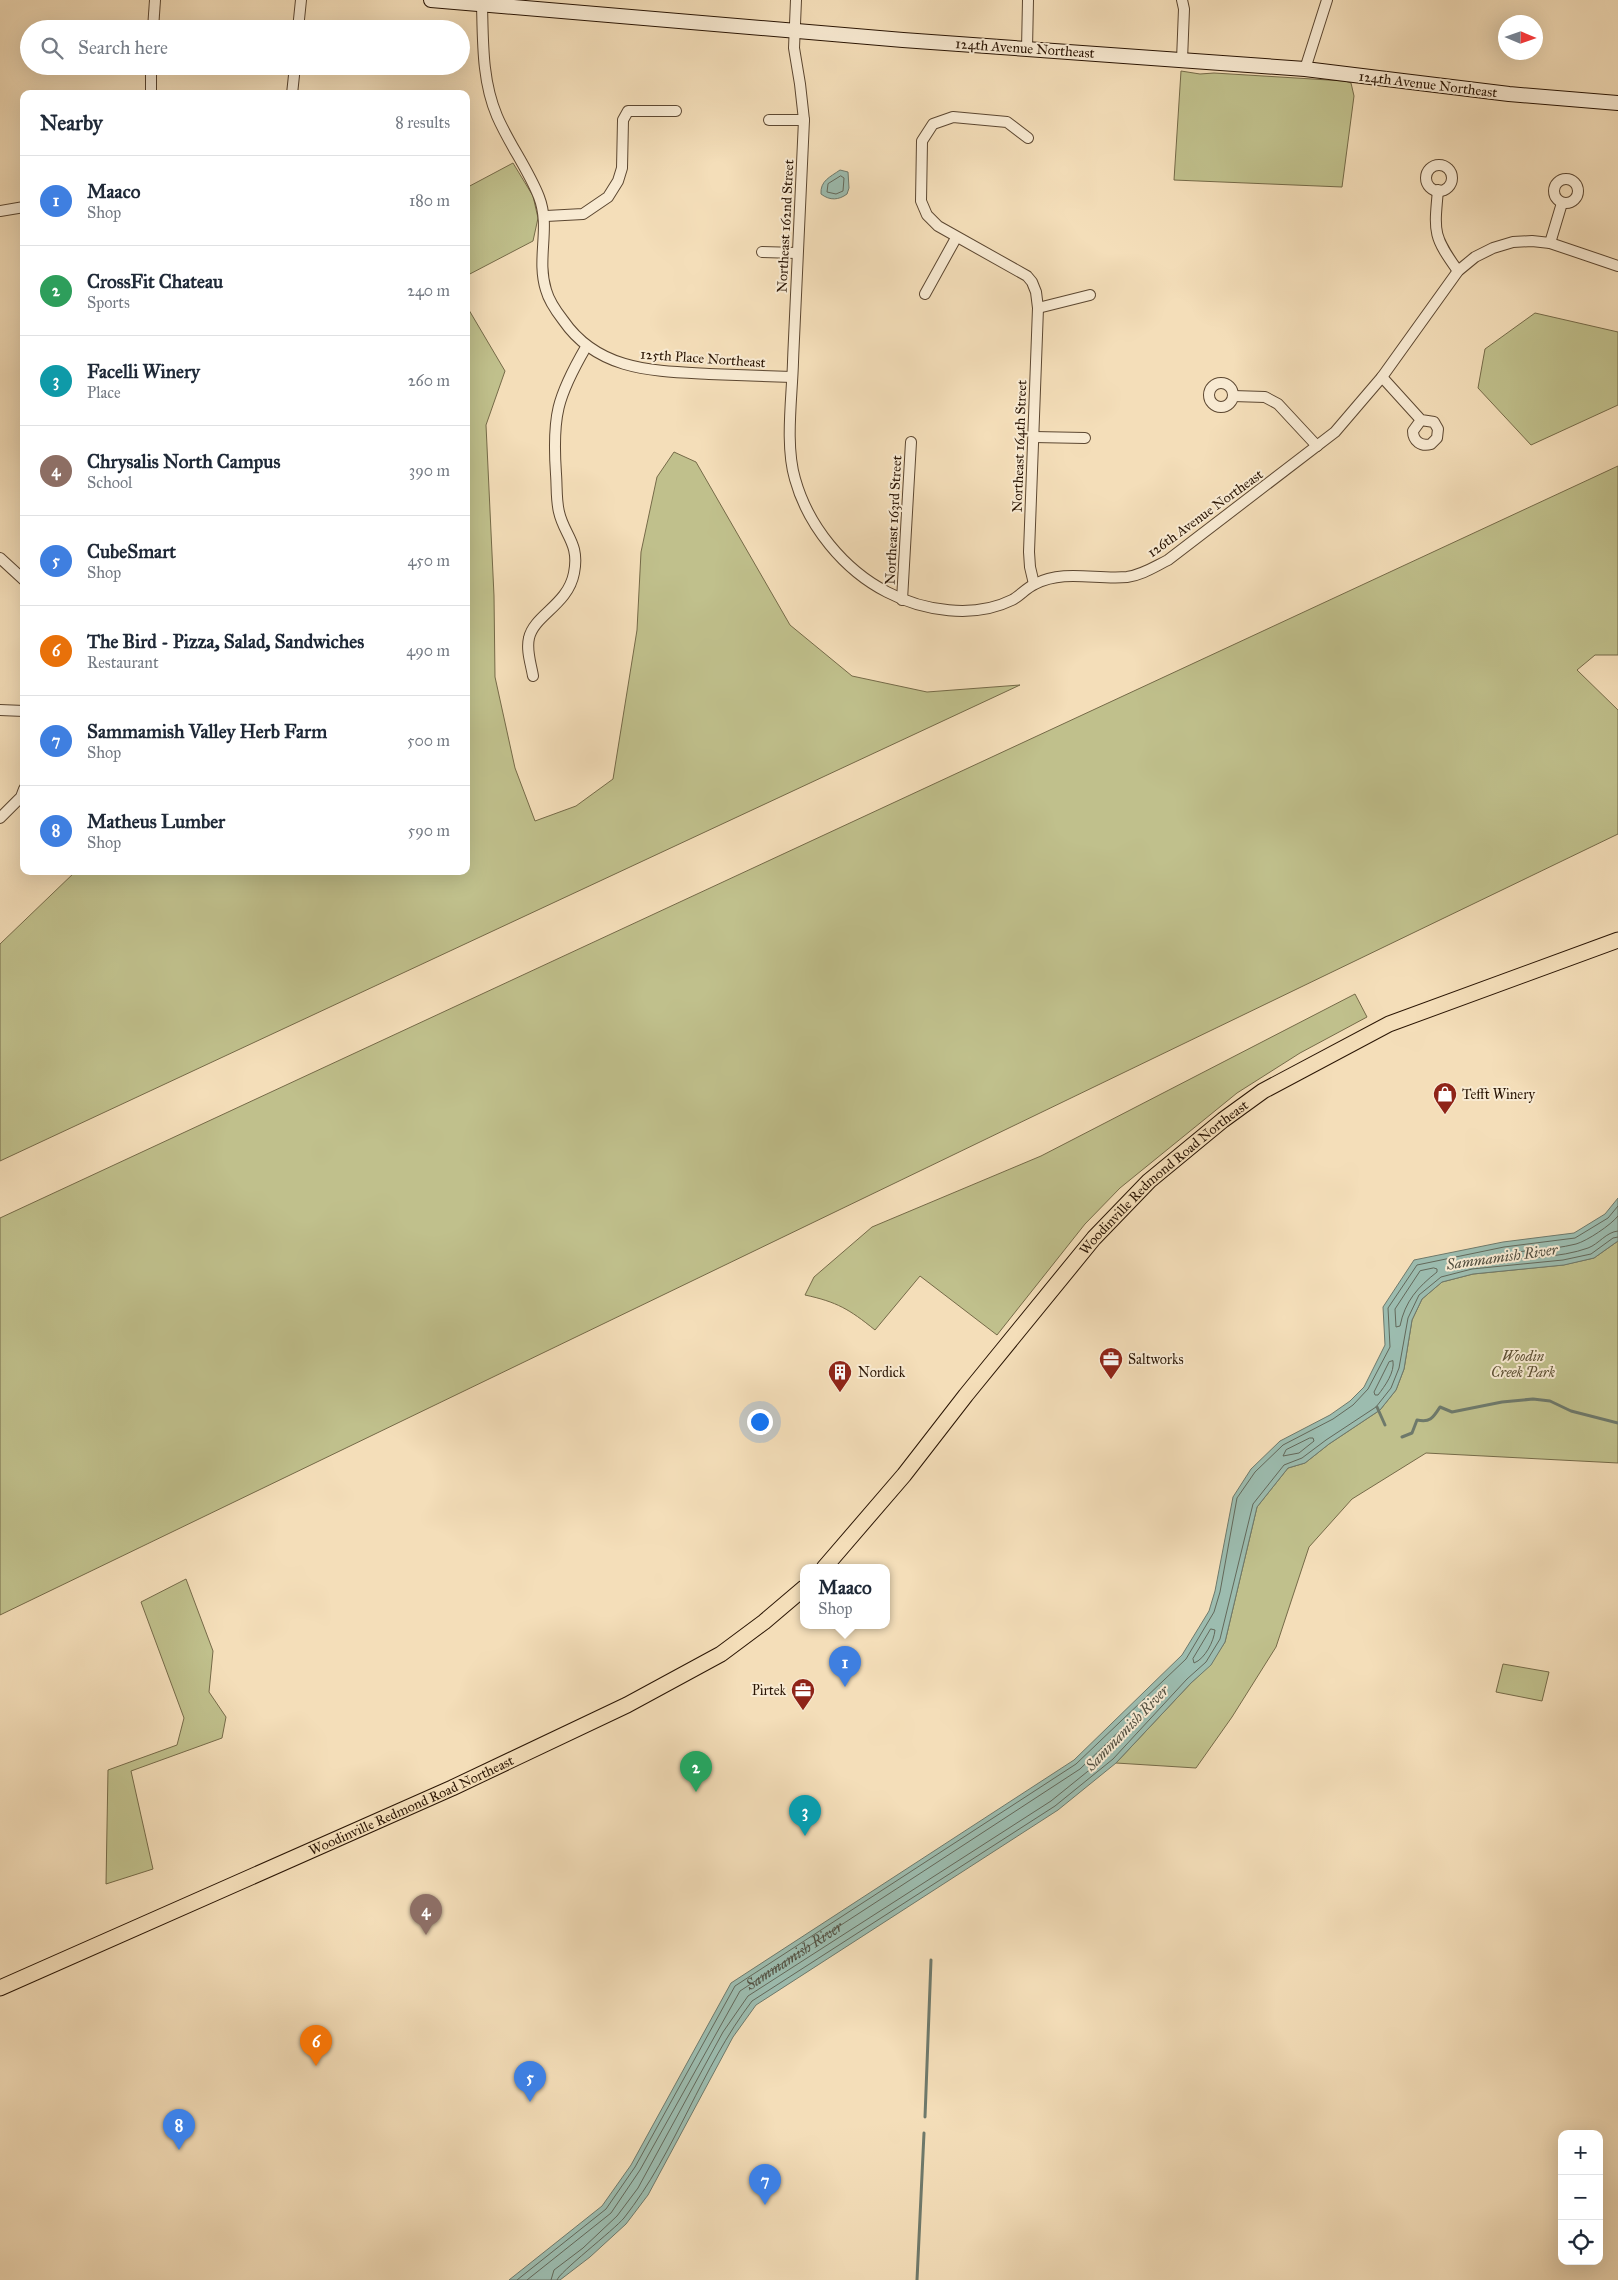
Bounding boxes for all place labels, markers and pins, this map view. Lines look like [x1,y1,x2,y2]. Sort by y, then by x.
shop icon: Tefft Winery [1432,1081,1458,1115]
place label: Tefft Winery [1462,1086,1535,1103]
office icon: Saltworks [1098,1346,1124,1380]
place label: Saltworks [1128,1351,1184,1368]
building icon: Nordick [827,1359,853,1393]
place label: Nordick [858,1364,906,1381]
pin: 1 [829,1646,861,1687]
office icon: Pirtek [790,1677,816,1711]
place label: Pirtek [752,1682,786,1699]
pin: 2 [680,1751,712,1792]
pin: 3 [789,1795,821,1836]
pin: 4 [410,1894,442,1935]
pin: 6 [300,2025,332,2066]
pin: 5 [514,2061,546,2102]
pin: 8 [163,2109,195,2150]
pin: 7 [749,2164,781,2205]

